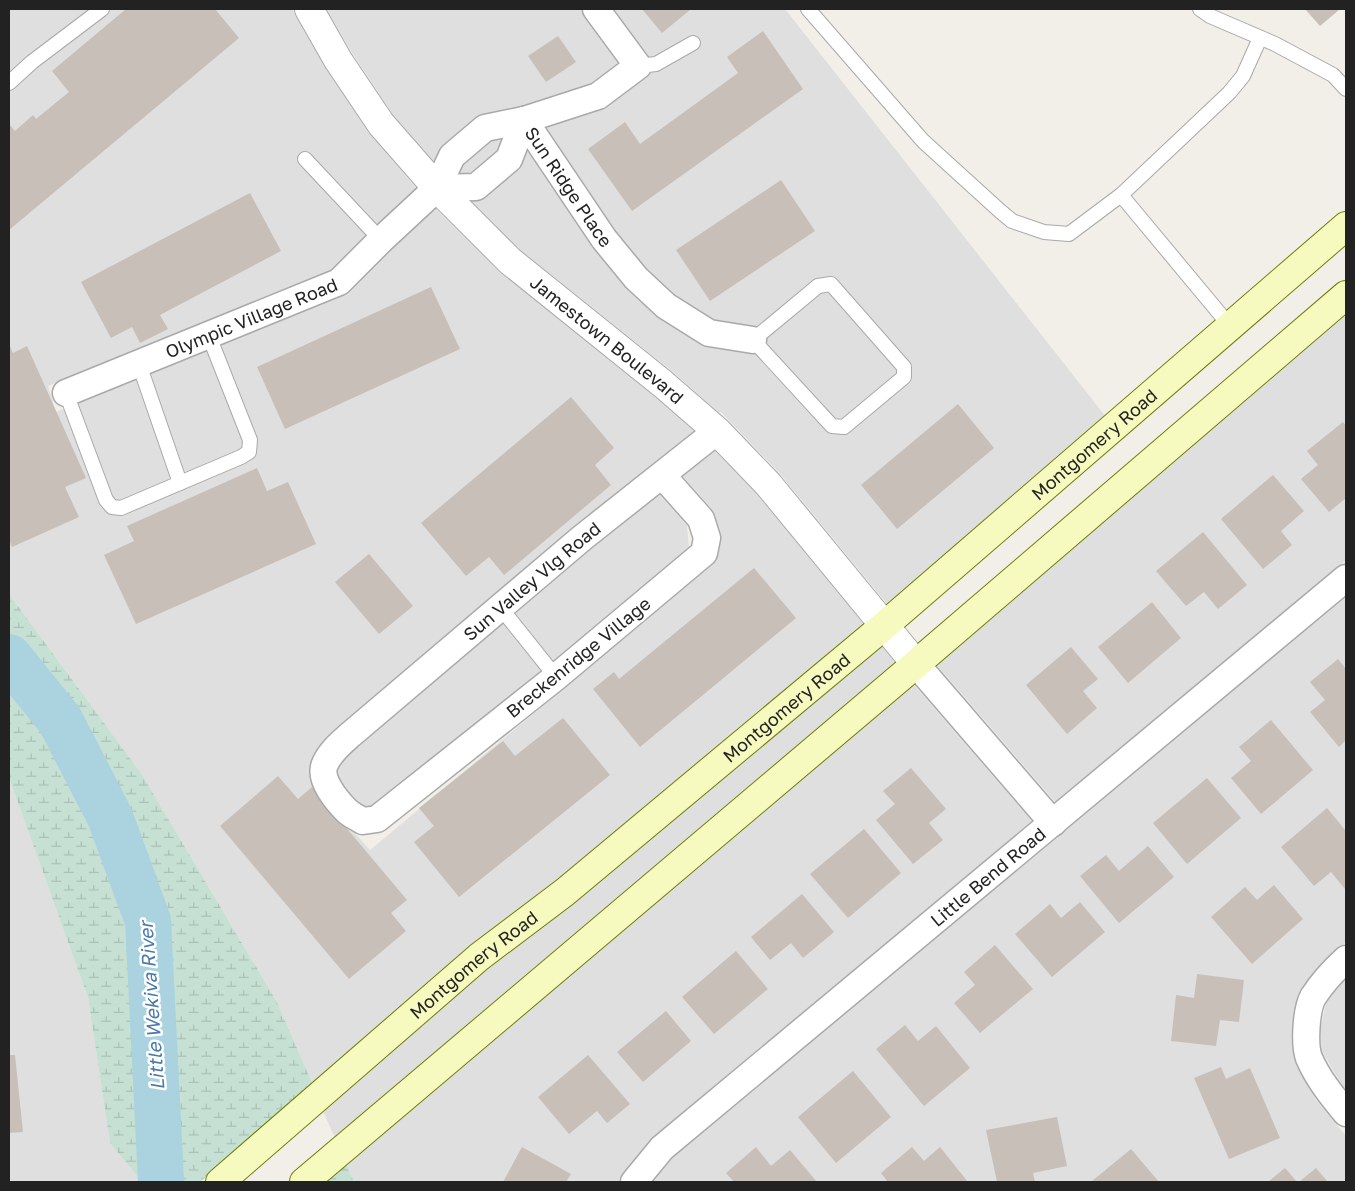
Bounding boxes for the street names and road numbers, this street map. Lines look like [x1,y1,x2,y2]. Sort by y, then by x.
street label: Sun Ridge Place [521,122,617,251]
street label: Jamestown Boulevard [526,271,689,408]
street label: Olympic Village Road [162,273,341,362]
street label: Montgomery Road [1027,384,1161,504]
street label: Sun Valley Vlg Road [459,517,605,645]
street label: Breckenridge Village [501,592,655,722]
street label: Montgomery Road [718,648,854,767]
street label: Little Bend Road [926,822,1050,931]
street label: Montgomery Road [405,906,542,1023]

